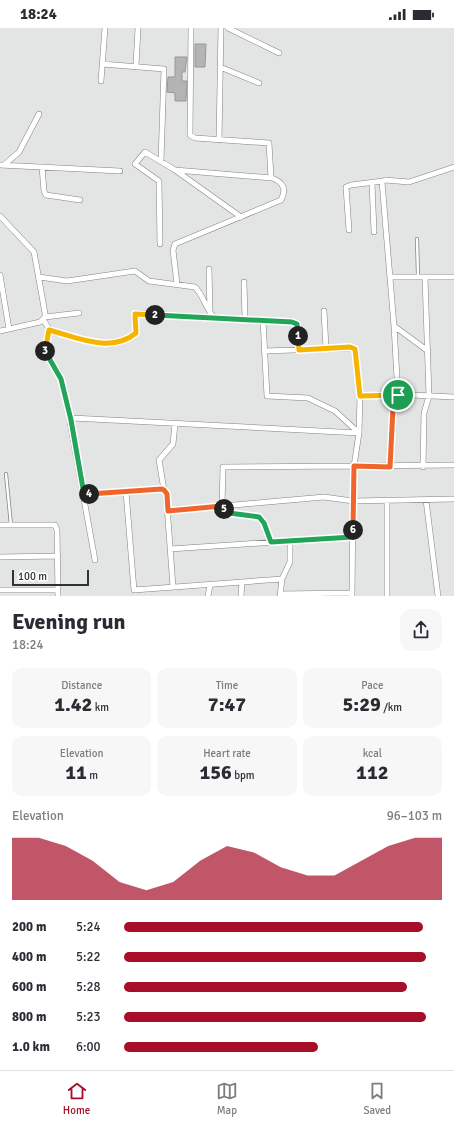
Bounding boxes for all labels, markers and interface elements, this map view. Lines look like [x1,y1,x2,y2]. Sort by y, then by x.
text: 18:24 [20,5,57,23]
pin: 2 [145,305,165,325]
text: 2 [152,308,158,321]
pin: 1 [288,326,308,346]
text: 1 [295,329,301,342]
pin: 3 [35,341,55,361]
text: 3 [42,344,48,357]
pin [381,378,415,412]
icon: arrive [387,384,409,406]
pin: 4 [79,484,99,504]
text: 4 [86,487,92,500]
pin: 5 [214,499,234,519]
text: 5 [221,502,227,515]
pin: 6 [343,520,363,540]
text: 6 [350,523,356,536]
scale bar [12,568,89,587]
text: 100 m [18,570,47,583]
text: Evening run [12,608,126,635]
button: share [400,609,442,651]
text: 18:24 [12,637,44,653]
text: Distance [61,679,102,692]
text: Time [216,679,238,692]
text: Pace [361,679,383,692]
text: 1.42 [54,692,92,717]
text: 7:47 [208,692,246,717]
text: 5:29 [342,692,381,717]
text: km [92,701,109,714]
text: /km [381,701,402,714]
text: Elevation [60,747,104,760]
text: Heart rate [203,747,251,760]
text: kcal [363,747,382,760]
text: 11 [65,760,87,785]
text: 156 [199,760,232,785]
text: 112 [356,760,389,785]
text: m [87,769,98,782]
text: bpm [232,769,255,782]
text: Elevation [12,808,64,824]
text: 96–103 m [387,808,442,824]
text: 200 m [12,919,46,935]
text: 5:24 [76,919,101,935]
text: 400 m [12,949,46,965]
text: 5:22 [76,949,101,965]
text: 600 m [12,979,46,995]
text: 5:28 [76,979,101,995]
text: 800 m [12,1009,46,1025]
text: 5:23 [76,1009,101,1025]
text: 1.0 km [12,1039,50,1055]
text: 6:00 [76,1039,101,1055]
tab: Home [63,1080,90,1117]
tab: Map [216,1080,238,1117]
tab: Saved [363,1080,391,1117]

